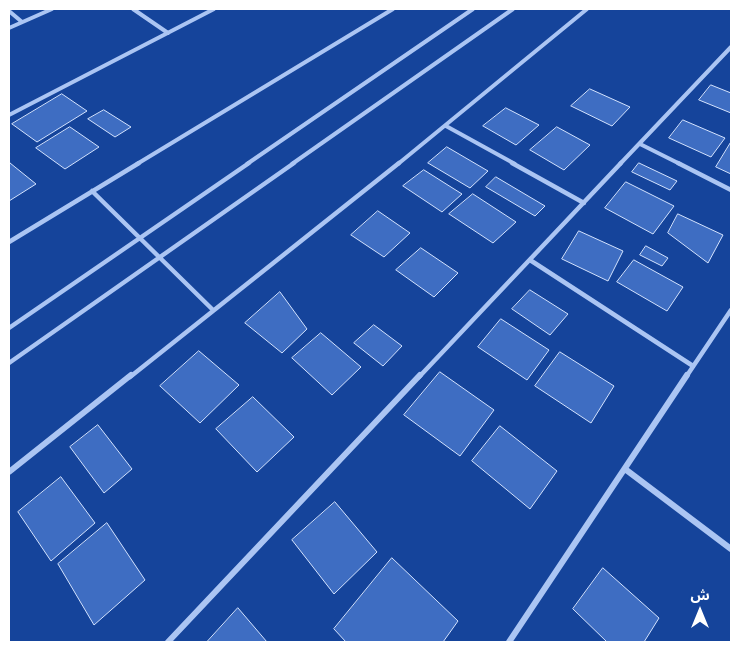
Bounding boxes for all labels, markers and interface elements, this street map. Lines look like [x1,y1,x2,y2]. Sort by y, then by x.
north arrow [675,586,725,636]
text: ش [690,589,710,603]

